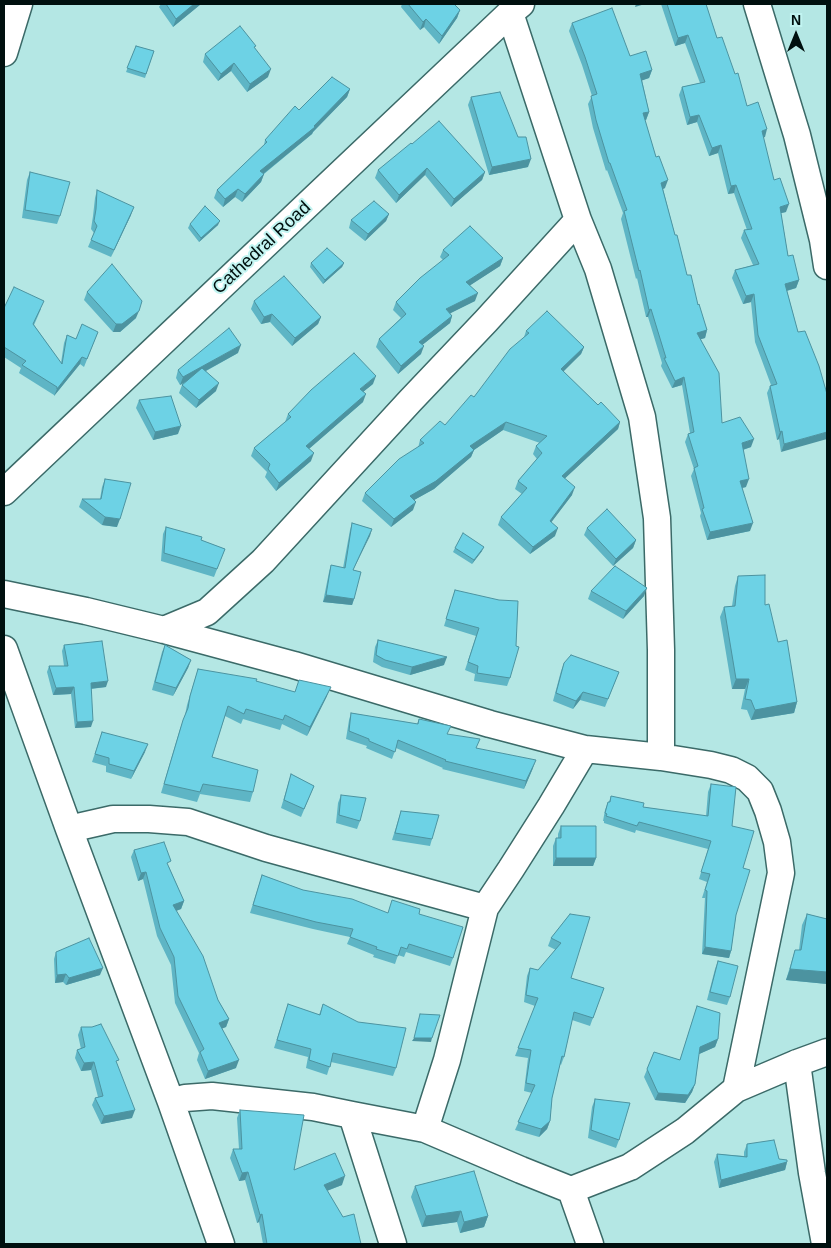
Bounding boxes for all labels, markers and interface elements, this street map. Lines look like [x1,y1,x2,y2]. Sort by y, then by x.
north arrow [771,10,821,60]
text: N [791,12,801,28]
street label: Cathedral Road [209,197,315,299]

